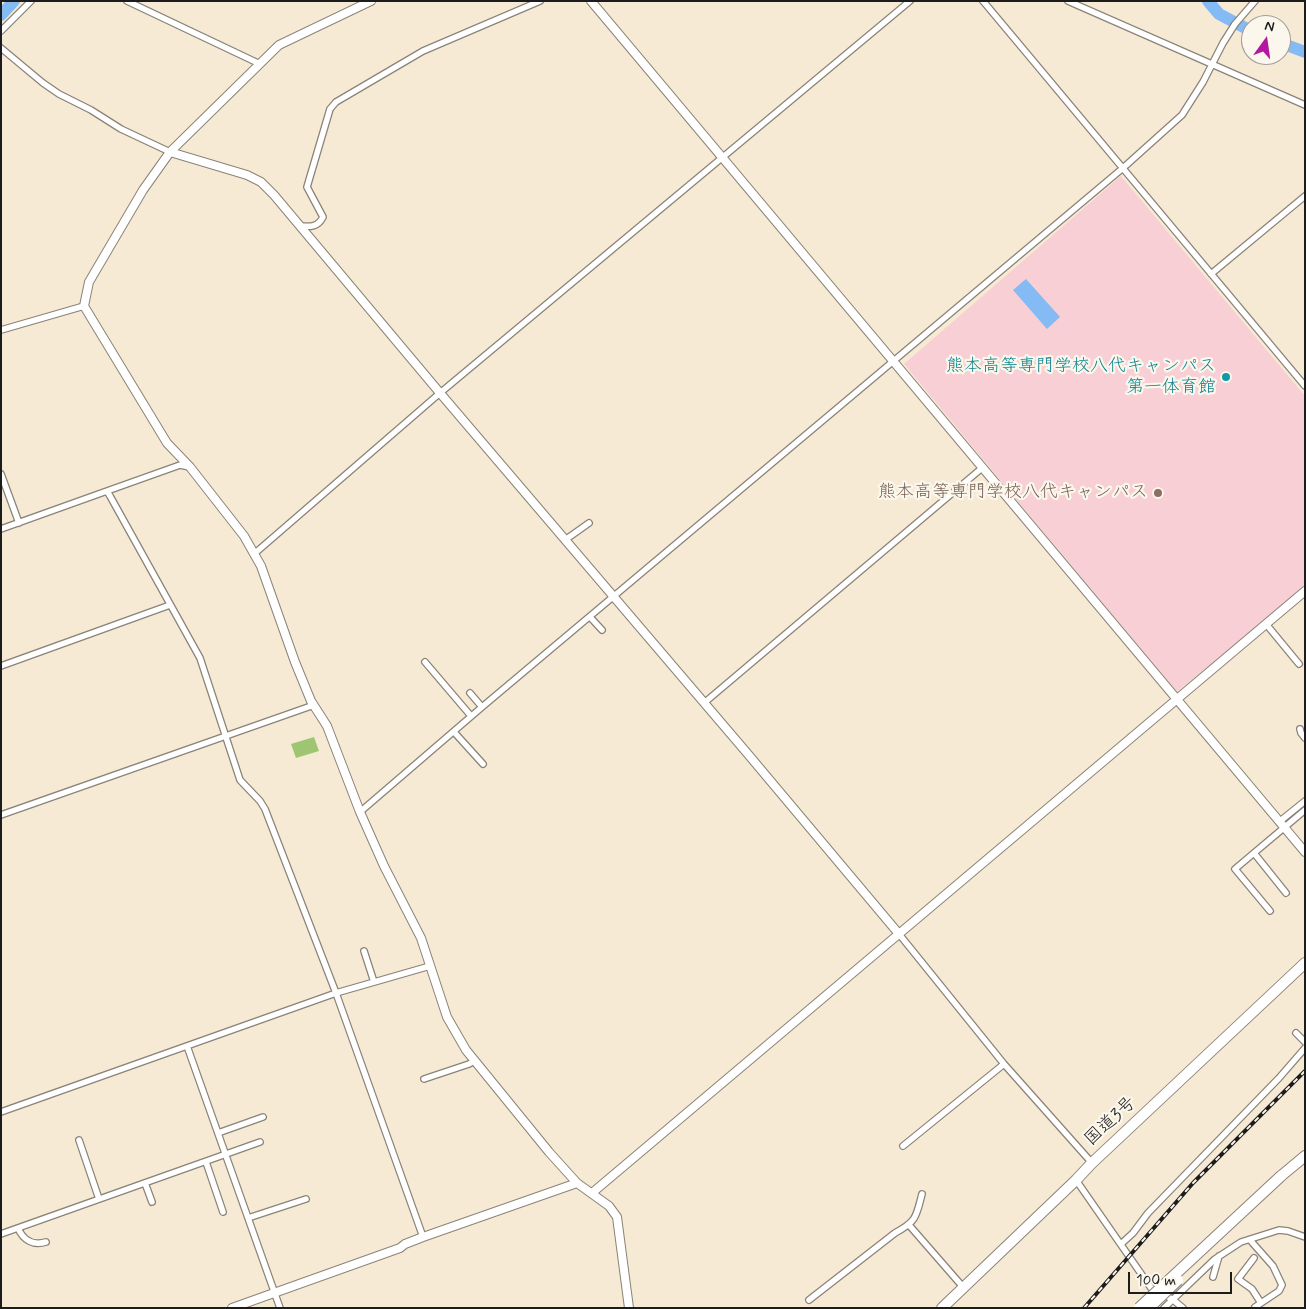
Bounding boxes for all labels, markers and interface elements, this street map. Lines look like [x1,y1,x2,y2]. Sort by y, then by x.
north arrow [1241,15,1291,65]
text: N [1263,17,1276,36]
place label: 熊本高等専門学校八代キャンパス 第一体育館 [946,356,1216,398]
marker: 熊本高等専門学校八代キャンパス 第一体育館 [1220,371,1232,383]
place label: 熊本高等専門学校八代キャンパス [878,482,1148,504]
marker: 熊本高等専門学校八代キャンパス [1152,487,1164,499]
street label: 国道3号 [1081,1093,1141,1151]
scale bar [1131,1262,1235,1294]
text: 100 m [1136,1271,1176,1291]

